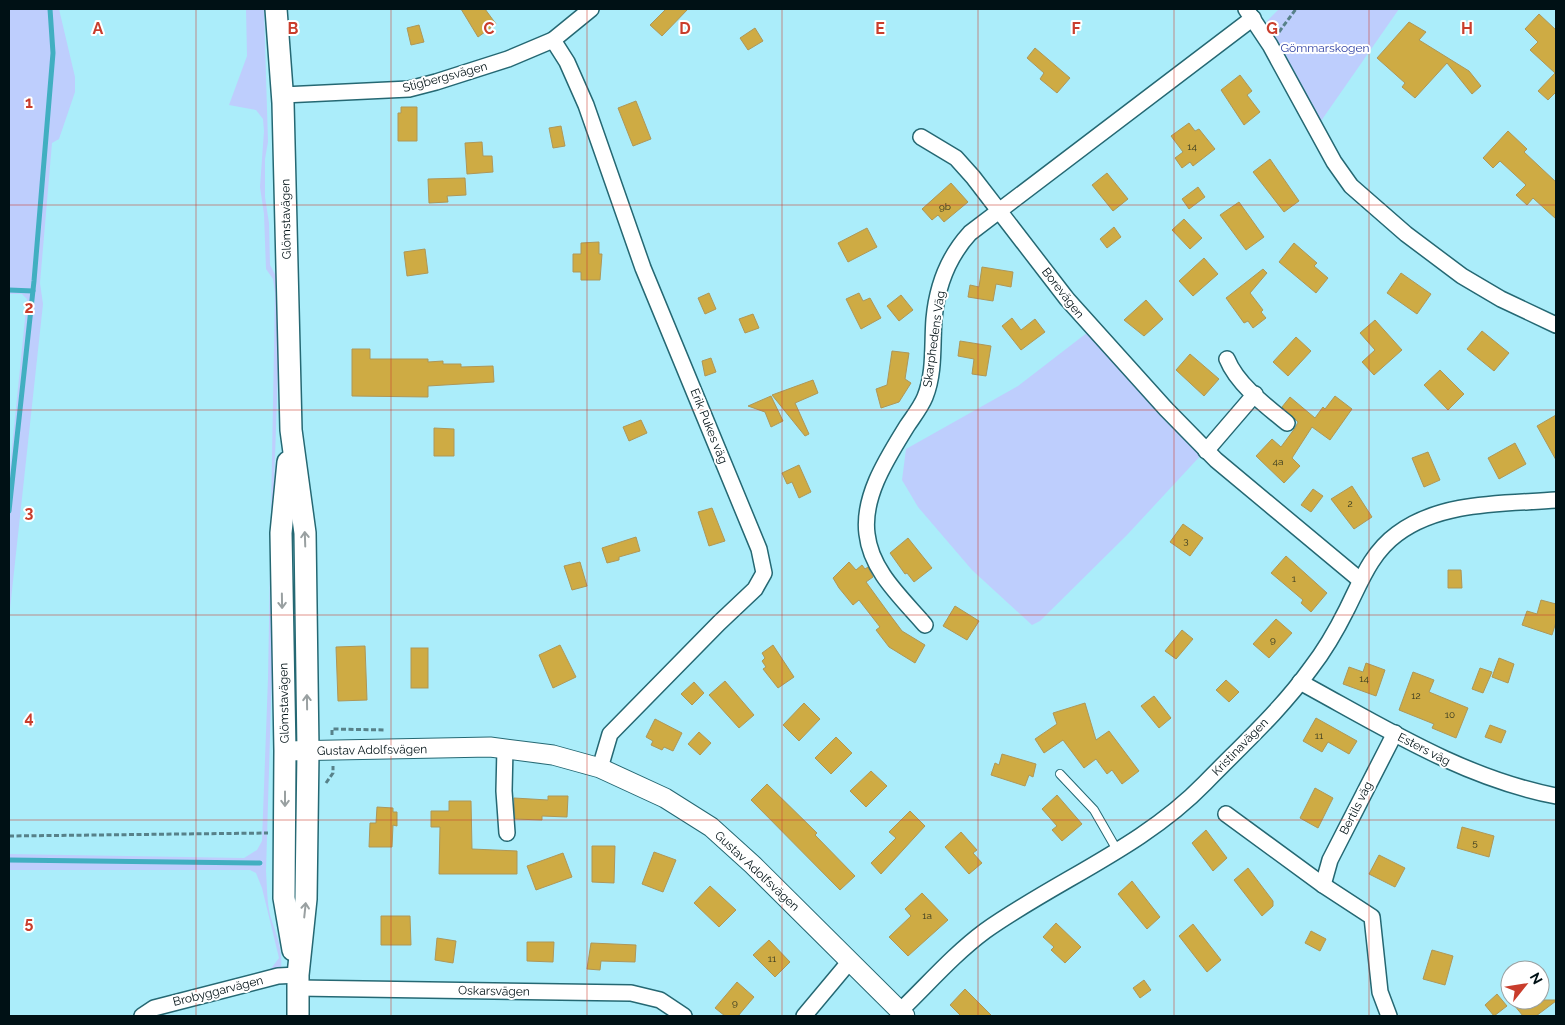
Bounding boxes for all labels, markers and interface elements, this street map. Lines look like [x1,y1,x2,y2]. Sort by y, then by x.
text: A [93,19,104,38]
text: B [288,19,299,38]
text: C [484,19,495,38]
text: D [679,19,691,38]
text: E [875,19,885,38]
text: F [1071,19,1081,38]
text: G [1266,19,1278,38]
text: H [1461,19,1473,38]
park label: Gömmarskogen [1281,41,1369,55]
street label: Stigbergsvägen [401,59,489,95]
text: 1 [25,93,33,112]
house number: 14 [1187,141,1197,152]
street label: Glömstavägen [278,179,294,259]
house number: 9b [939,201,951,212]
street label: Borevägen [1039,265,1087,321]
street label: Skarphedens Väg [920,290,948,388]
text: 2 [24,298,34,317]
street label: Erik Pukes väg [688,386,730,466]
house number: 4a [1273,456,1283,467]
house number: 2 [1347,498,1353,509]
text: 3 [25,503,34,522]
one-way arrow [300,532,309,548]
house number: 3 [1183,535,1189,546]
house number: 1 [1292,573,1297,584]
one-way arrow [278,593,287,609]
house number: 9 [1270,634,1276,645]
street label: Glömstavägen [276,663,292,743]
house number: 14 [1359,673,1369,684]
house number: 12 [1411,690,1421,701]
one-way arrow [302,694,312,710]
text: 4 [24,708,34,727]
house number: 10 [1445,709,1455,720]
street label: Kristinavägen [1209,715,1271,779]
house number: 11 [1315,730,1324,741]
street label: Esters väg [1395,730,1453,768]
street label: Gustav Adolfsvägen [317,742,427,758]
street label: Bertils väg [1337,779,1375,837]
one-way arrow [280,791,290,807]
street label: Gustav Adolfsvägen [712,828,802,914]
house number: 5 [1472,837,1478,848]
one-way arrow [300,902,310,918]
house number: 1a [922,910,932,921]
text: 5 [25,913,34,932]
house number: 11 [768,953,777,964]
north arrow [1500,960,1550,1010]
text: N [1527,970,1546,987]
street label: Brobyggarvägen [171,973,265,1009]
street label: Oskarsvägen [458,983,530,999]
house number: 9 [732,997,738,1008]

